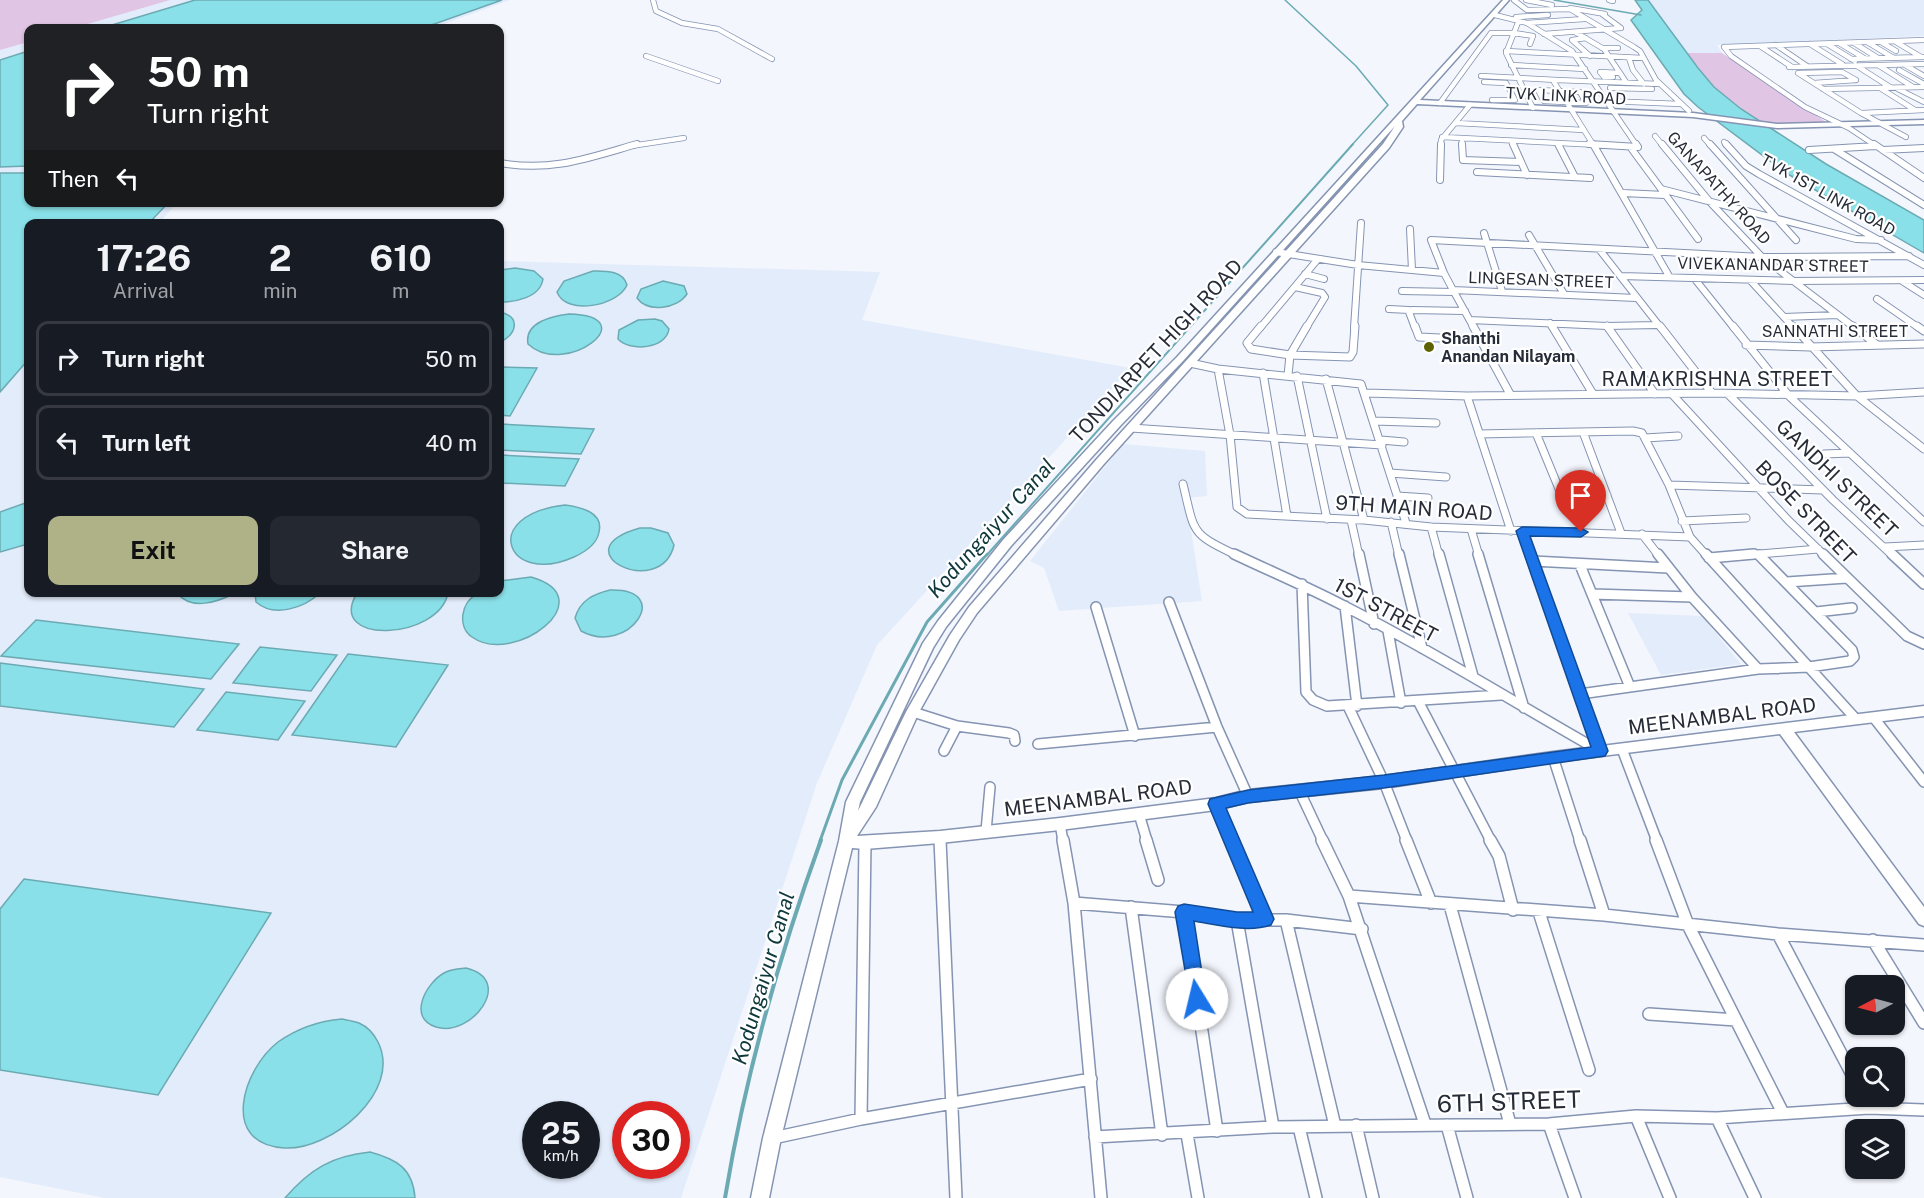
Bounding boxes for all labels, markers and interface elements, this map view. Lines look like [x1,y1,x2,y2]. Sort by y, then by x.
text: 50 m [147,47,250,96]
icon: right [48,48,126,126]
street label: TVK LINK ROAD [1505,83,1627,109]
text: Turn right [147,97,270,129]
street label: GANAPATHY ROAD [1663,128,1775,248]
street label: TVK 1ST LINK ROAD [1757,150,1899,240]
icon: left [111,162,144,195]
text: Then [48,166,99,192]
text: 17:26 [96,237,191,279]
text: 2 [269,237,292,279]
text: 610 [369,237,432,279]
street label: TONDIARPET HIGH ROAD [1065,254,1247,448]
street label: VIVEKANANDAR STREET [1677,254,1869,276]
street label: LINGESAN STREET [1468,268,1615,292]
text: Arrival [113,279,175,303]
text: min [263,279,297,303]
text: m [392,279,409,303]
street label: SANNATHI STREET [1762,322,1909,341]
place label: Shanthi Anandan Nilayam [1441,329,1575,366]
marker: Shanthi Anandan Nilayam [1422,340,1436,354]
icon: right [51,342,84,375]
text: Turn right [102,346,205,372]
text: 50 m [425,346,477,372]
street label: RAMAKRISHNA STREET [1602,367,1833,391]
street label: GANDHI STREET [1771,414,1903,542]
icon: left [51,426,84,459]
text: Turn left [102,430,191,456]
text: 40 m [425,430,477,456]
water label: Kodungaiyur Canal [922,453,1060,603]
street label: BOSE STREET [1751,455,1861,569]
pin [1555,470,1606,532]
icon: arrive [1564,479,1597,512]
street label: 9TH MAIN ROAD [1335,491,1493,525]
button: Exit [48,516,258,585]
button: Share [270,516,480,585]
street label: 1ST STREET [1330,573,1442,647]
street label: MEENAMBAL ROAD [1627,693,1817,739]
street label: MEENAMBAL ROAD [1003,775,1193,821]
water label: Kodungaiyur Canal [726,889,800,1067]
position arrow [1165,967,1229,1031]
north arrow [1845,975,1905,1035]
map controls [1845,975,1905,1179]
button: search [1845,1047,1905,1107]
street label: 6TH STREET [1436,1084,1582,1118]
speed limit sign: 30 [612,1101,690,1179]
text: 25 [541,1115,581,1151]
button: layers [1845,1119,1905,1179]
text: km/h [543,1147,579,1164]

